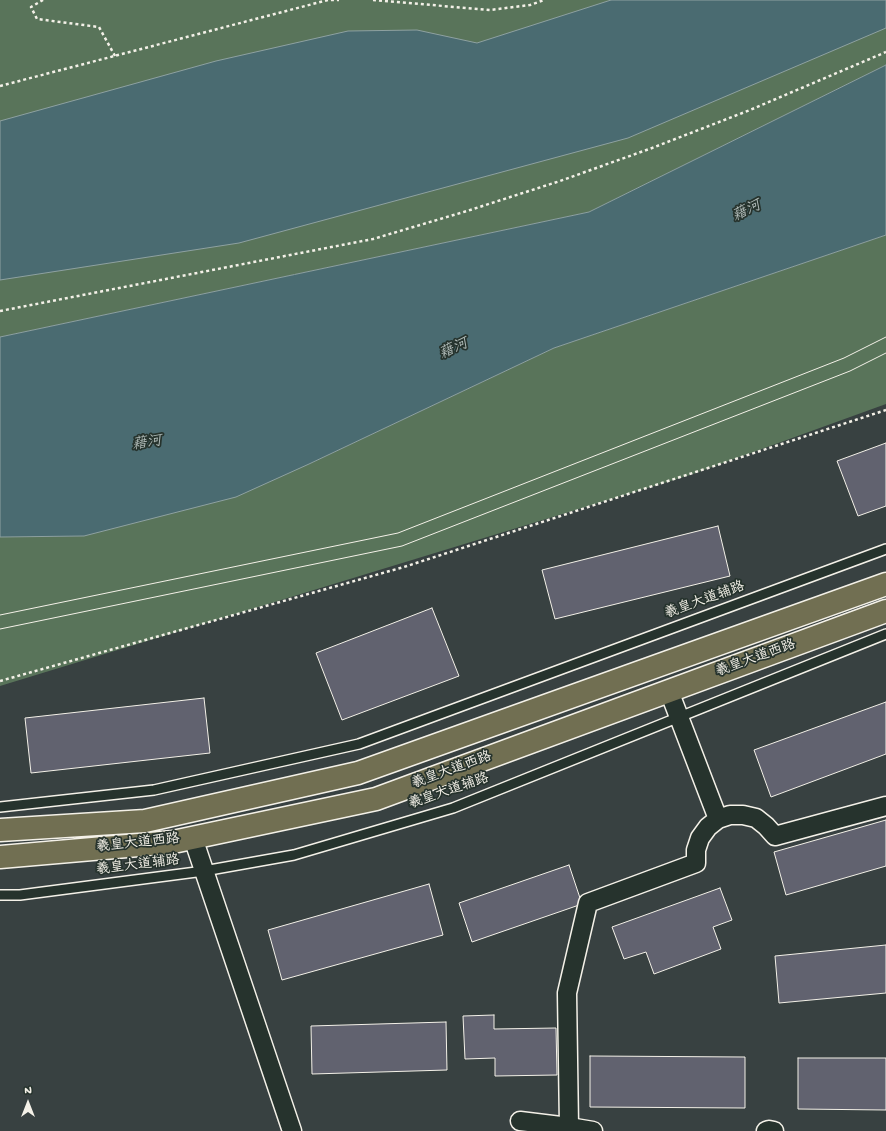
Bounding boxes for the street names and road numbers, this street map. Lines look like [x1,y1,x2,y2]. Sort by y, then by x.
street label: 羲皇大道辅路 [663,579,747,623]
street label: 羲皇大道西路 [714,637,798,681]
street label: 羲皇大道西路 [410,749,494,793]
street label: 羲皇大道辅路 [407,770,491,814]
street label: 羲皇大道西路 [95,831,181,857]
street label: 羲皇大道辅路 [95,853,181,879]

